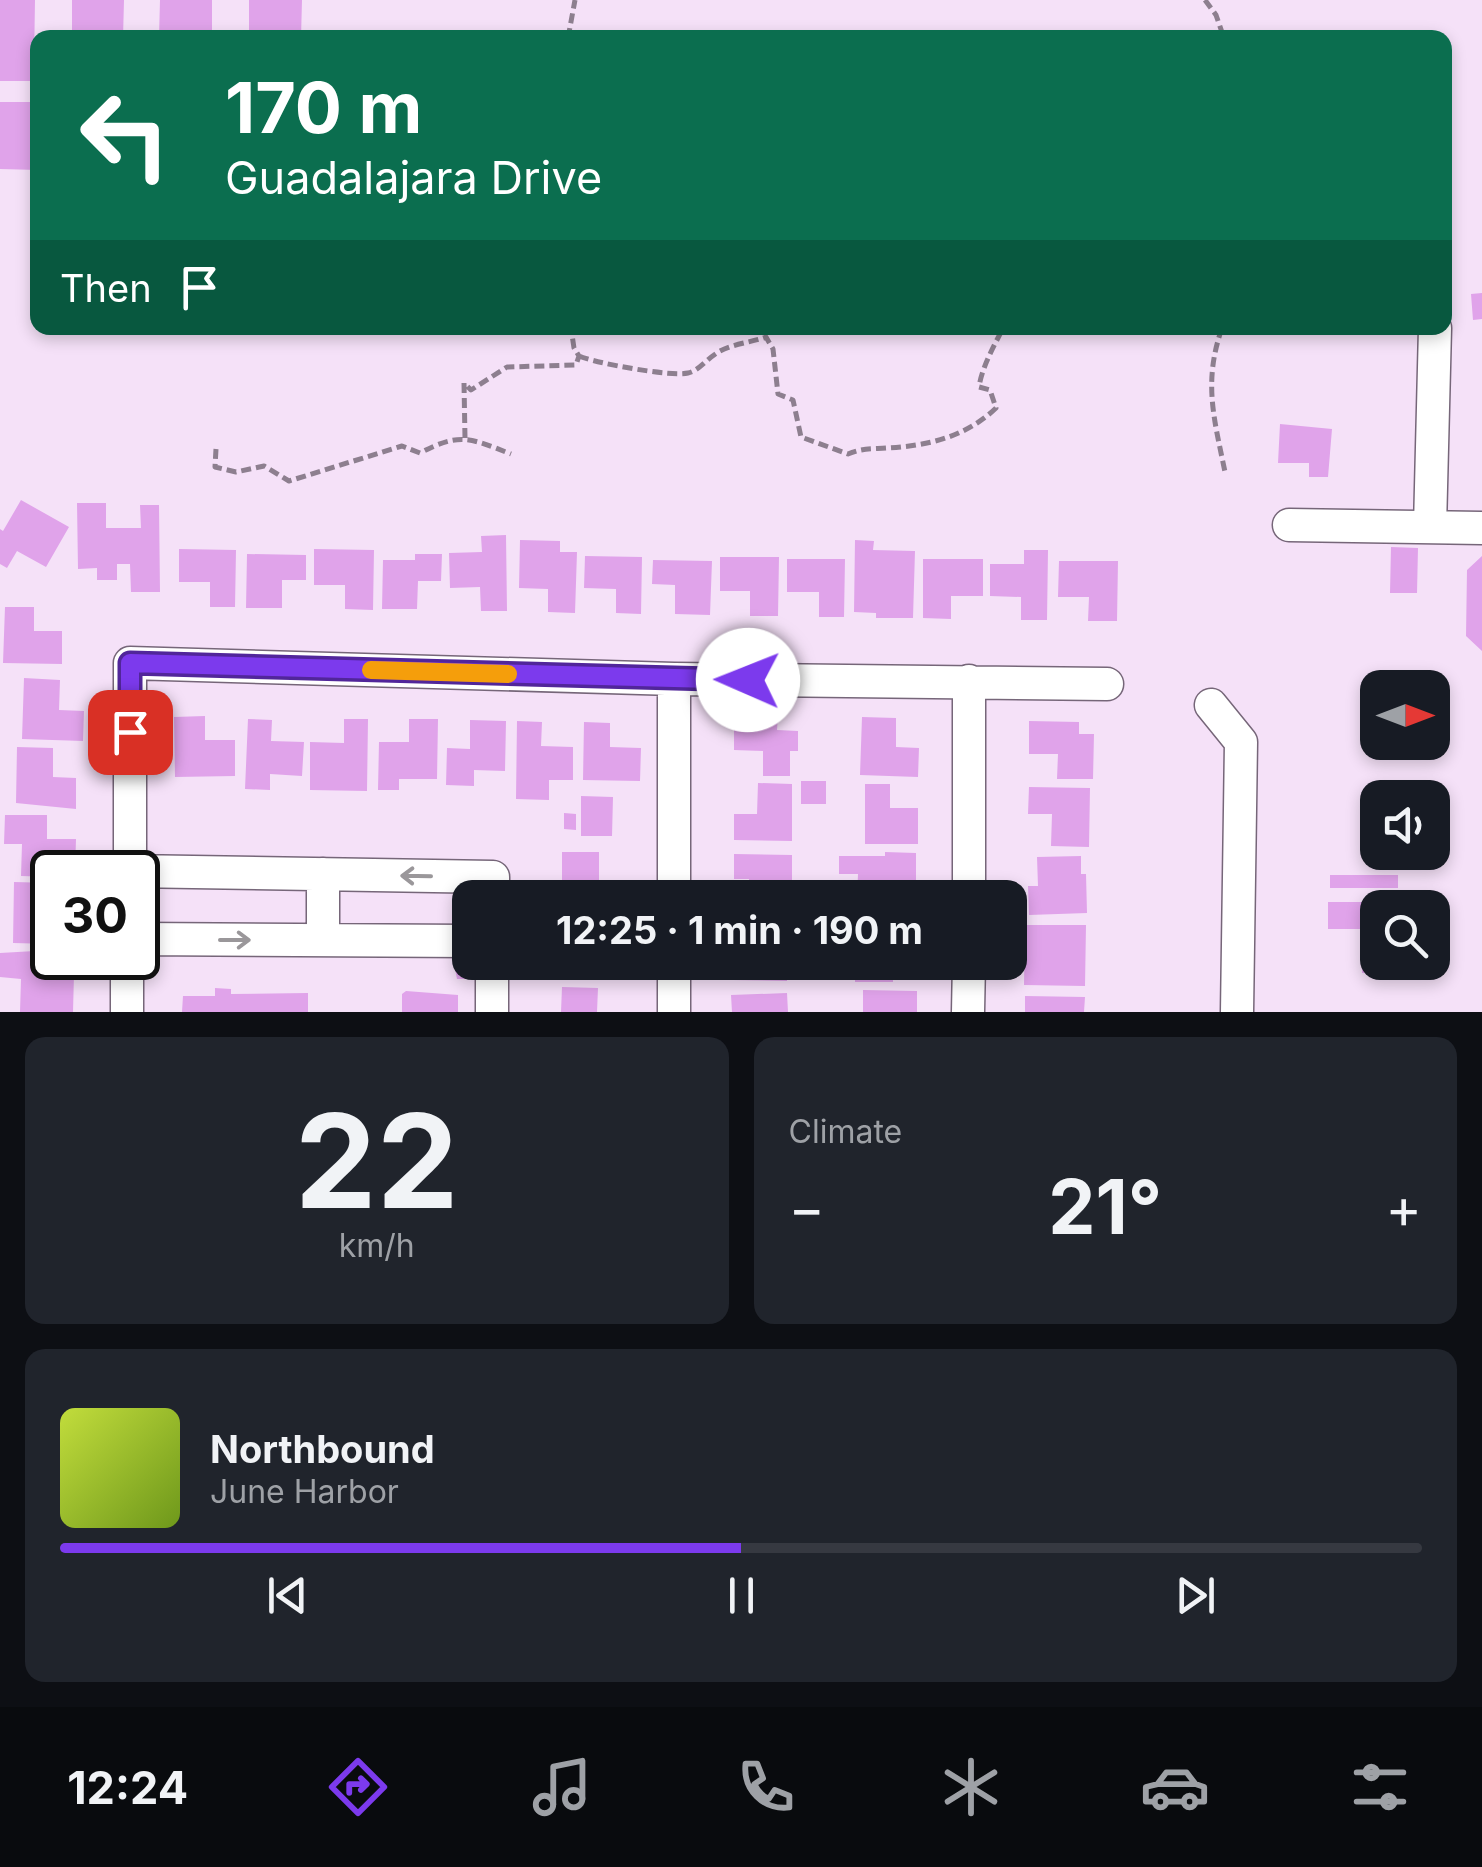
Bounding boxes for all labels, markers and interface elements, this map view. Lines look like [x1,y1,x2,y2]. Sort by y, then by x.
text: 170 m [225,65,422,150]
icon: left [60,70,190,200]
text: Guadalajara Drive [225,150,602,205]
icon: arrive [172,260,227,315]
text: Then [60,265,152,311]
position arrow [696,628,800,732]
north arrow [1360,670,1450,760]
map controls [1360,670,1450,980]
pin [88,690,173,775]
icon: arrive [103,705,158,760]
button: sound [1360,780,1450,870]
speed limit sign: 30 [30,850,160,980]
one-way arrow [400,866,432,886]
button: search [1360,890,1450,980]
text: 12:25 · 1 min · 190 m [556,907,923,953]
one-way arrow [218,930,250,950]
text: 22 [295,1082,459,1239]
text: Climate [789,1112,902,1151]
text: 21° [1048,1161,1162,1252]
text: − [789,1175,825,1241]
text: + [1386,1175,1422,1241]
text: km/h [339,1226,415,1265]
text: Northbound [210,1426,435,1472]
text: June Harbor [210,1472,399,1511]
icon: previous [260,1568,315,1623]
icon: pause [714,1568,769,1623]
icon: next [1168,1568,1223,1623]
icon: directions [323,1752,393,1822]
icon: music [527,1752,597,1822]
icon: phone [731,1752,801,1822]
icon: climate [936,1752,1006,1822]
icon: car [1140,1752,1210,1822]
icon: filters [1345,1752,1415,1822]
text: 12:24 [67,1760,188,1815]

